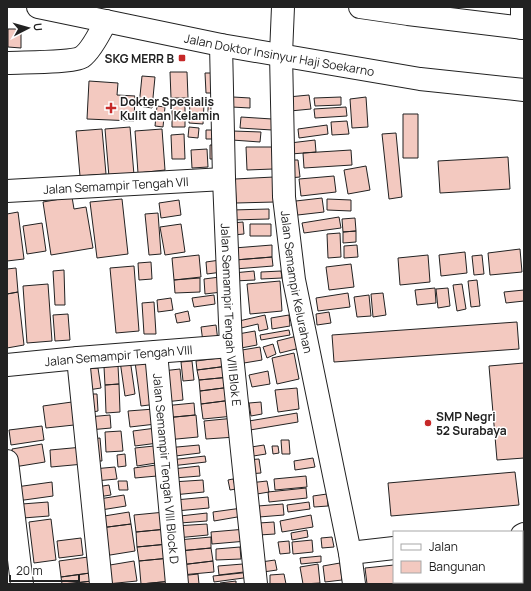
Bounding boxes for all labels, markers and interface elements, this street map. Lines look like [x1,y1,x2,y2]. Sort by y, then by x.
north arrow [8,8,48,48]
text: U [31,22,46,32]
street label: Jalan Doktor Insinyur Haji Soekarno [183,29,376,80]
place label: SKG MERR B [105,50,174,67]
marker: SKG MERR B [177,53,187,63]
place label: Dokter Spesialis Kulit dan Kelamin [120,93,220,124]
marker: Dokter Spesialis Kulit dan Kelamin [105,102,117,114]
street label: Jalan Semampir Tengah VII [43,172,189,197]
street label: Jalan Semampir Kelurahan [277,210,317,355]
street label: Jalan Semampir Tengah VIII Blok E [217,223,246,407]
street label: Jalan Semampir Tengah VIII [44,341,193,370]
street label: Jalan Semampir Tengah VIII Block D [149,373,184,564]
place label: SMP Negri 52 Surabaya [436,408,507,439]
marker: SMP Negri 52 Surabaya [423,418,433,428]
legend [393,531,523,583]
text: Jalan [429,538,458,555]
scale bar [10,557,79,583]
text: Bangunan [429,558,485,575]
text: 20 m [16,562,43,579]

